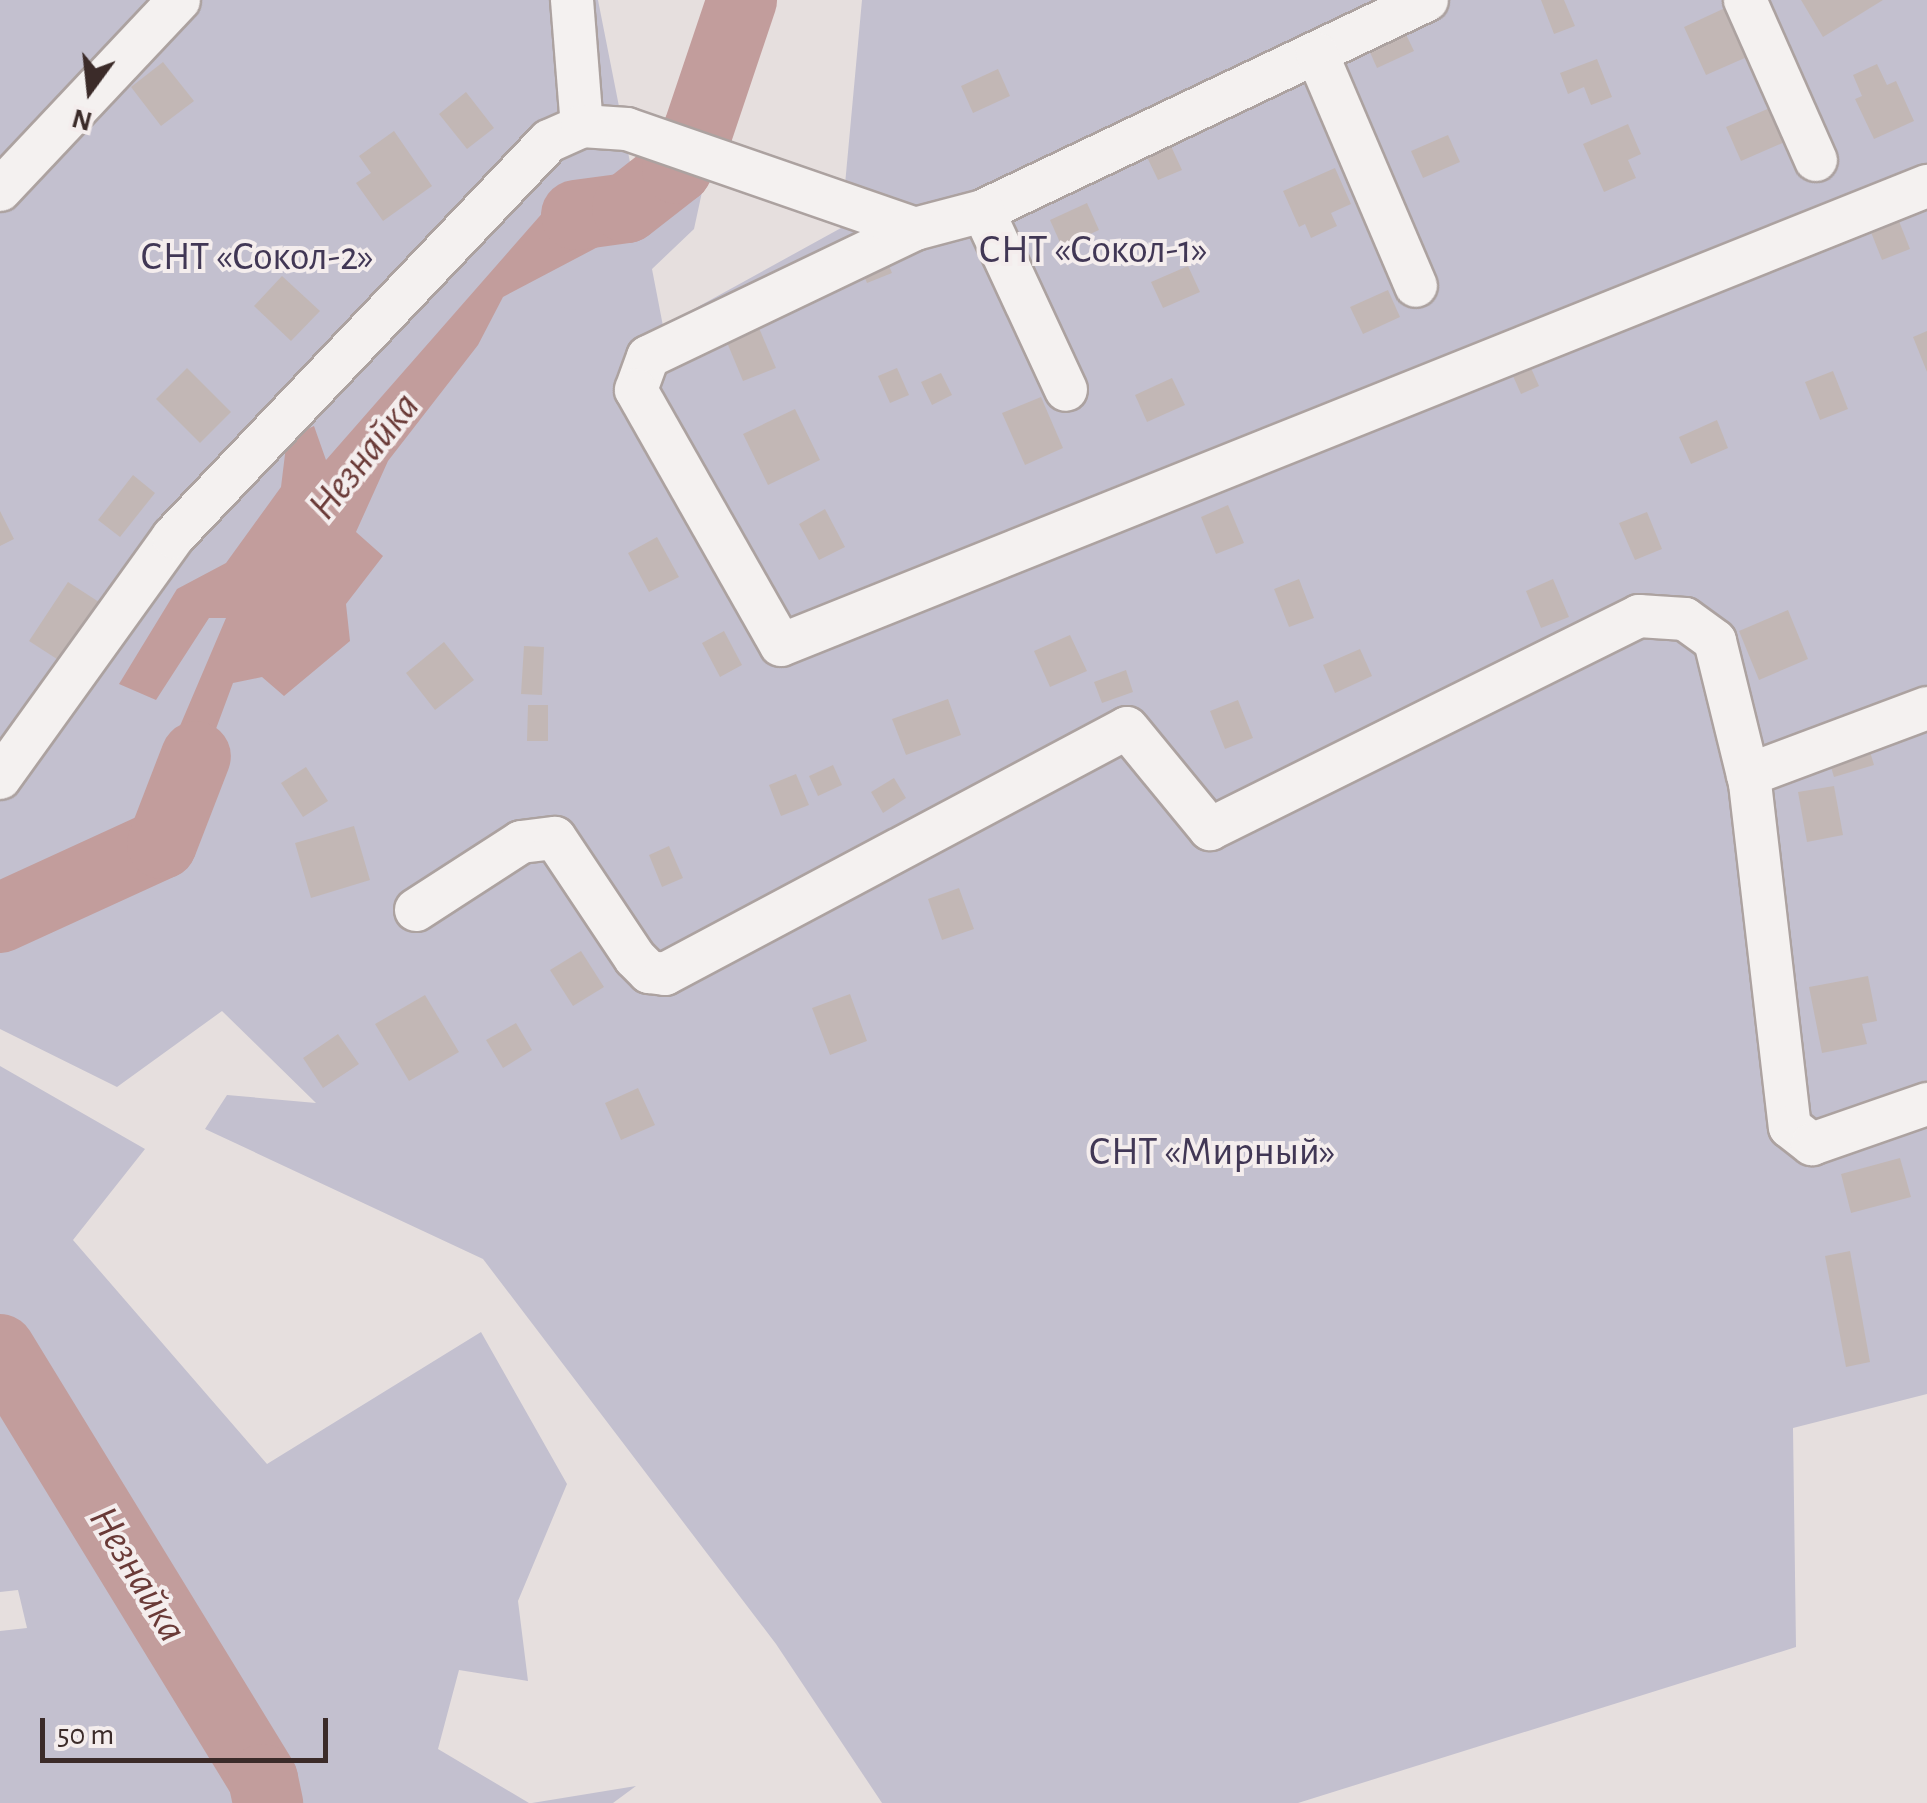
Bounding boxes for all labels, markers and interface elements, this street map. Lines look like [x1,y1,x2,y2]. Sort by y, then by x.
north arrow [40,40,140,140]
text: N [69,103,95,135]
park label: СНТ «Сокол-1» [978,226,1208,274]
park label: СНТ «Сокол-2» [140,233,374,281]
water label: Незнайка [298,382,430,530]
park label: СНТ «Мирный» [1088,1128,1336,1176]
water label: Незнайка [78,1497,198,1651]
scale bar [45,1698,332,1760]
text: 50 m [57,1720,114,1750]

